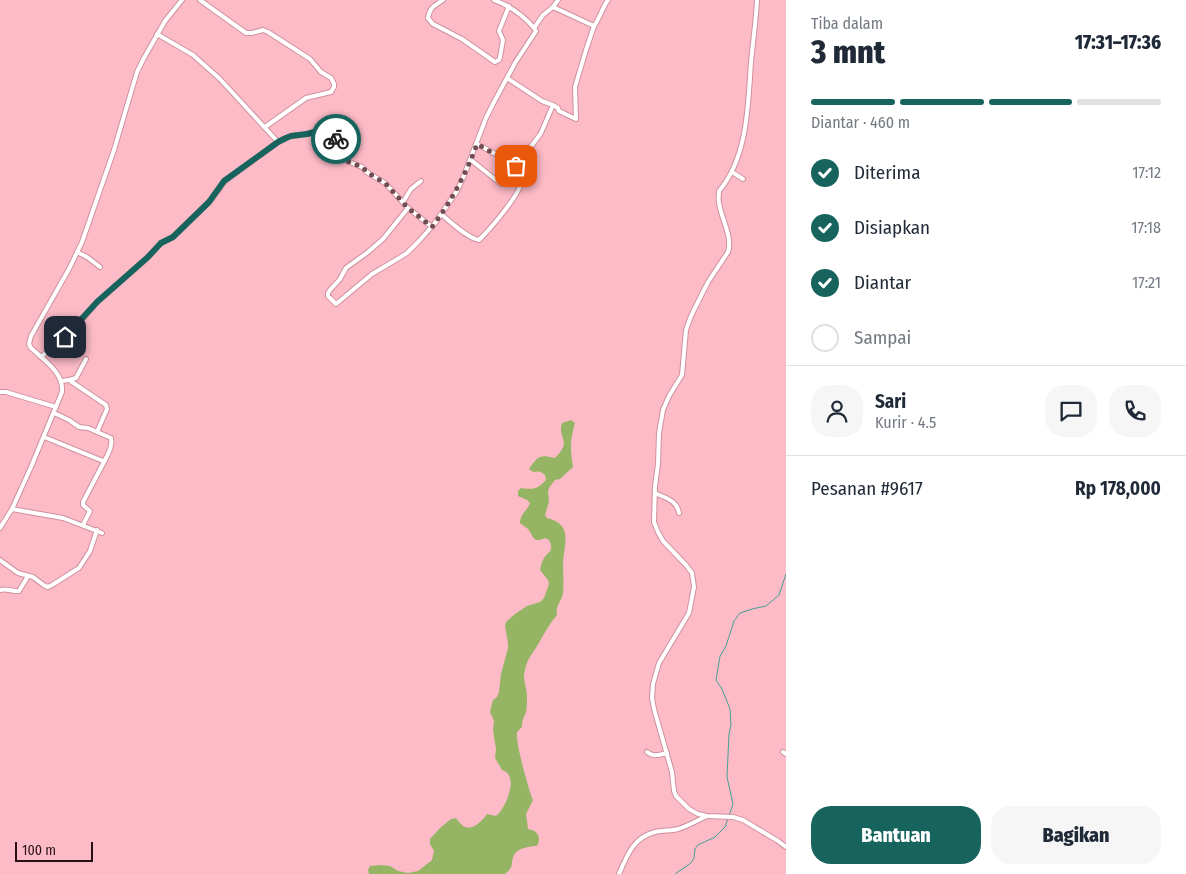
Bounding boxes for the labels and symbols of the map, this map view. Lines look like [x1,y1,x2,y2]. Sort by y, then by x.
courier [311,114,361,164]
pin [495,145,537,187]
pin [44,316,86,358]
scale bar [15,839,92,862]

